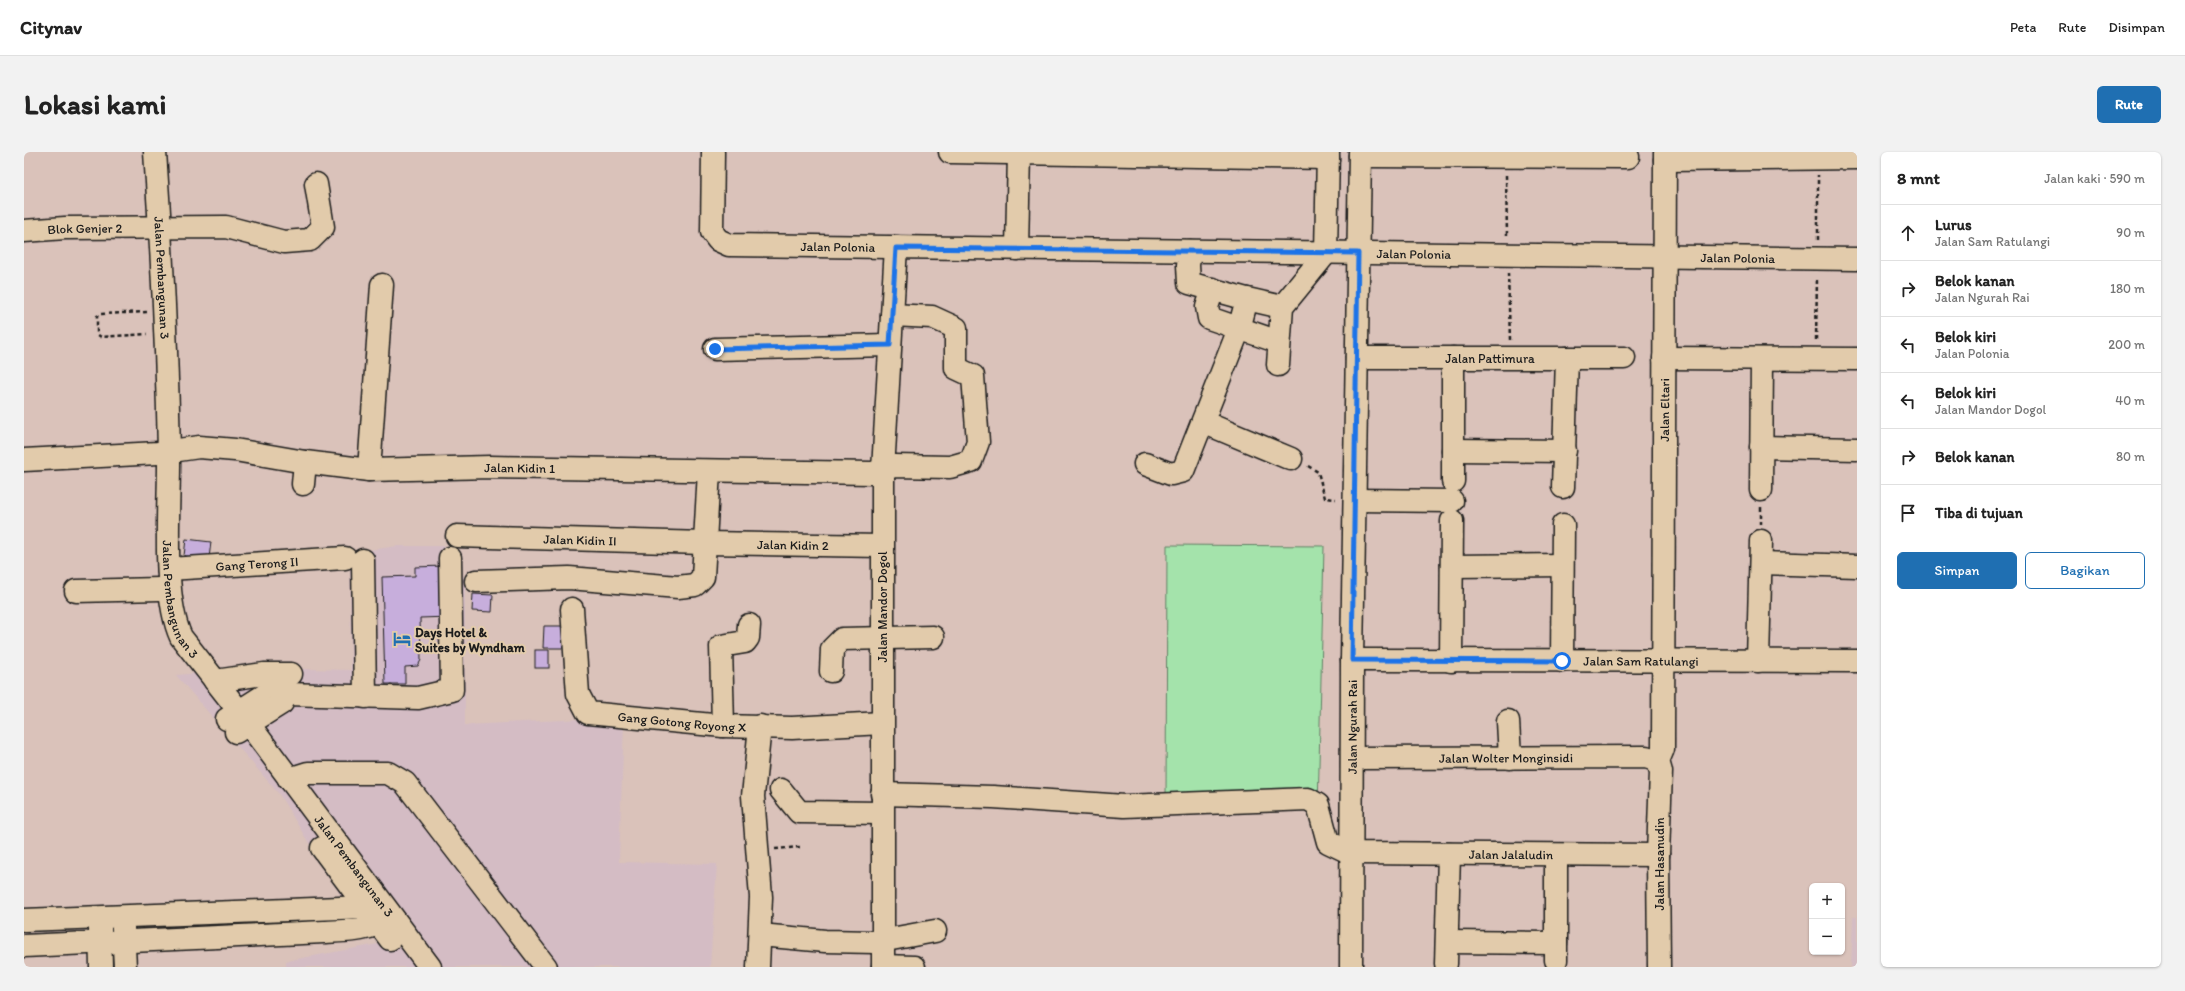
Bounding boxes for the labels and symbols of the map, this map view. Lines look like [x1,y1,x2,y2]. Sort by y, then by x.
street label: Jalan Pembangunan 3 [151,216,173,339]
street label: Blok Genjer 2 [47,221,123,237]
street label: Jalan Polonia [800,239,876,255]
street label: Jalan Polonia [1376,246,1452,262]
street label: Jalan Polonia [1700,250,1775,266]
route end [706,340,724,358]
street label: Jalan Pattimura [1445,351,1535,366]
street label: Jalan Eltari [1657,378,1672,442]
street label: Jalan Kidin 1 [484,460,555,476]
street label: Jalan Kidin II [543,531,617,549]
street label: Jalan Kidin 2 [757,537,829,553]
street label: Jalan Pembangunan 3 [160,540,202,661]
street label: Jalan Mandor Dogol [875,551,890,663]
street label: Gang Terong II [215,554,299,574]
place label: Days Hotel & Suites by Wyndham [415,625,525,656]
hotel icon: Days Hotel & Suites by Wyndham [392,629,412,649]
route start [1553,652,1571,670]
street label: Jalan Sam Ratulangi [1583,653,1699,669]
street label: Jalan Ngurah Rai [1345,680,1360,774]
street label: Gang Gotong Royong X [617,709,747,735]
street label: Jalan Wolter Monginsidi [1439,750,1573,766]
street label: Jalan Pembangunan 3 [311,812,397,920]
street label: Jalan Hasanudin [1652,817,1667,911]
street label: Jalan Jalaludin [1469,847,1554,862]

